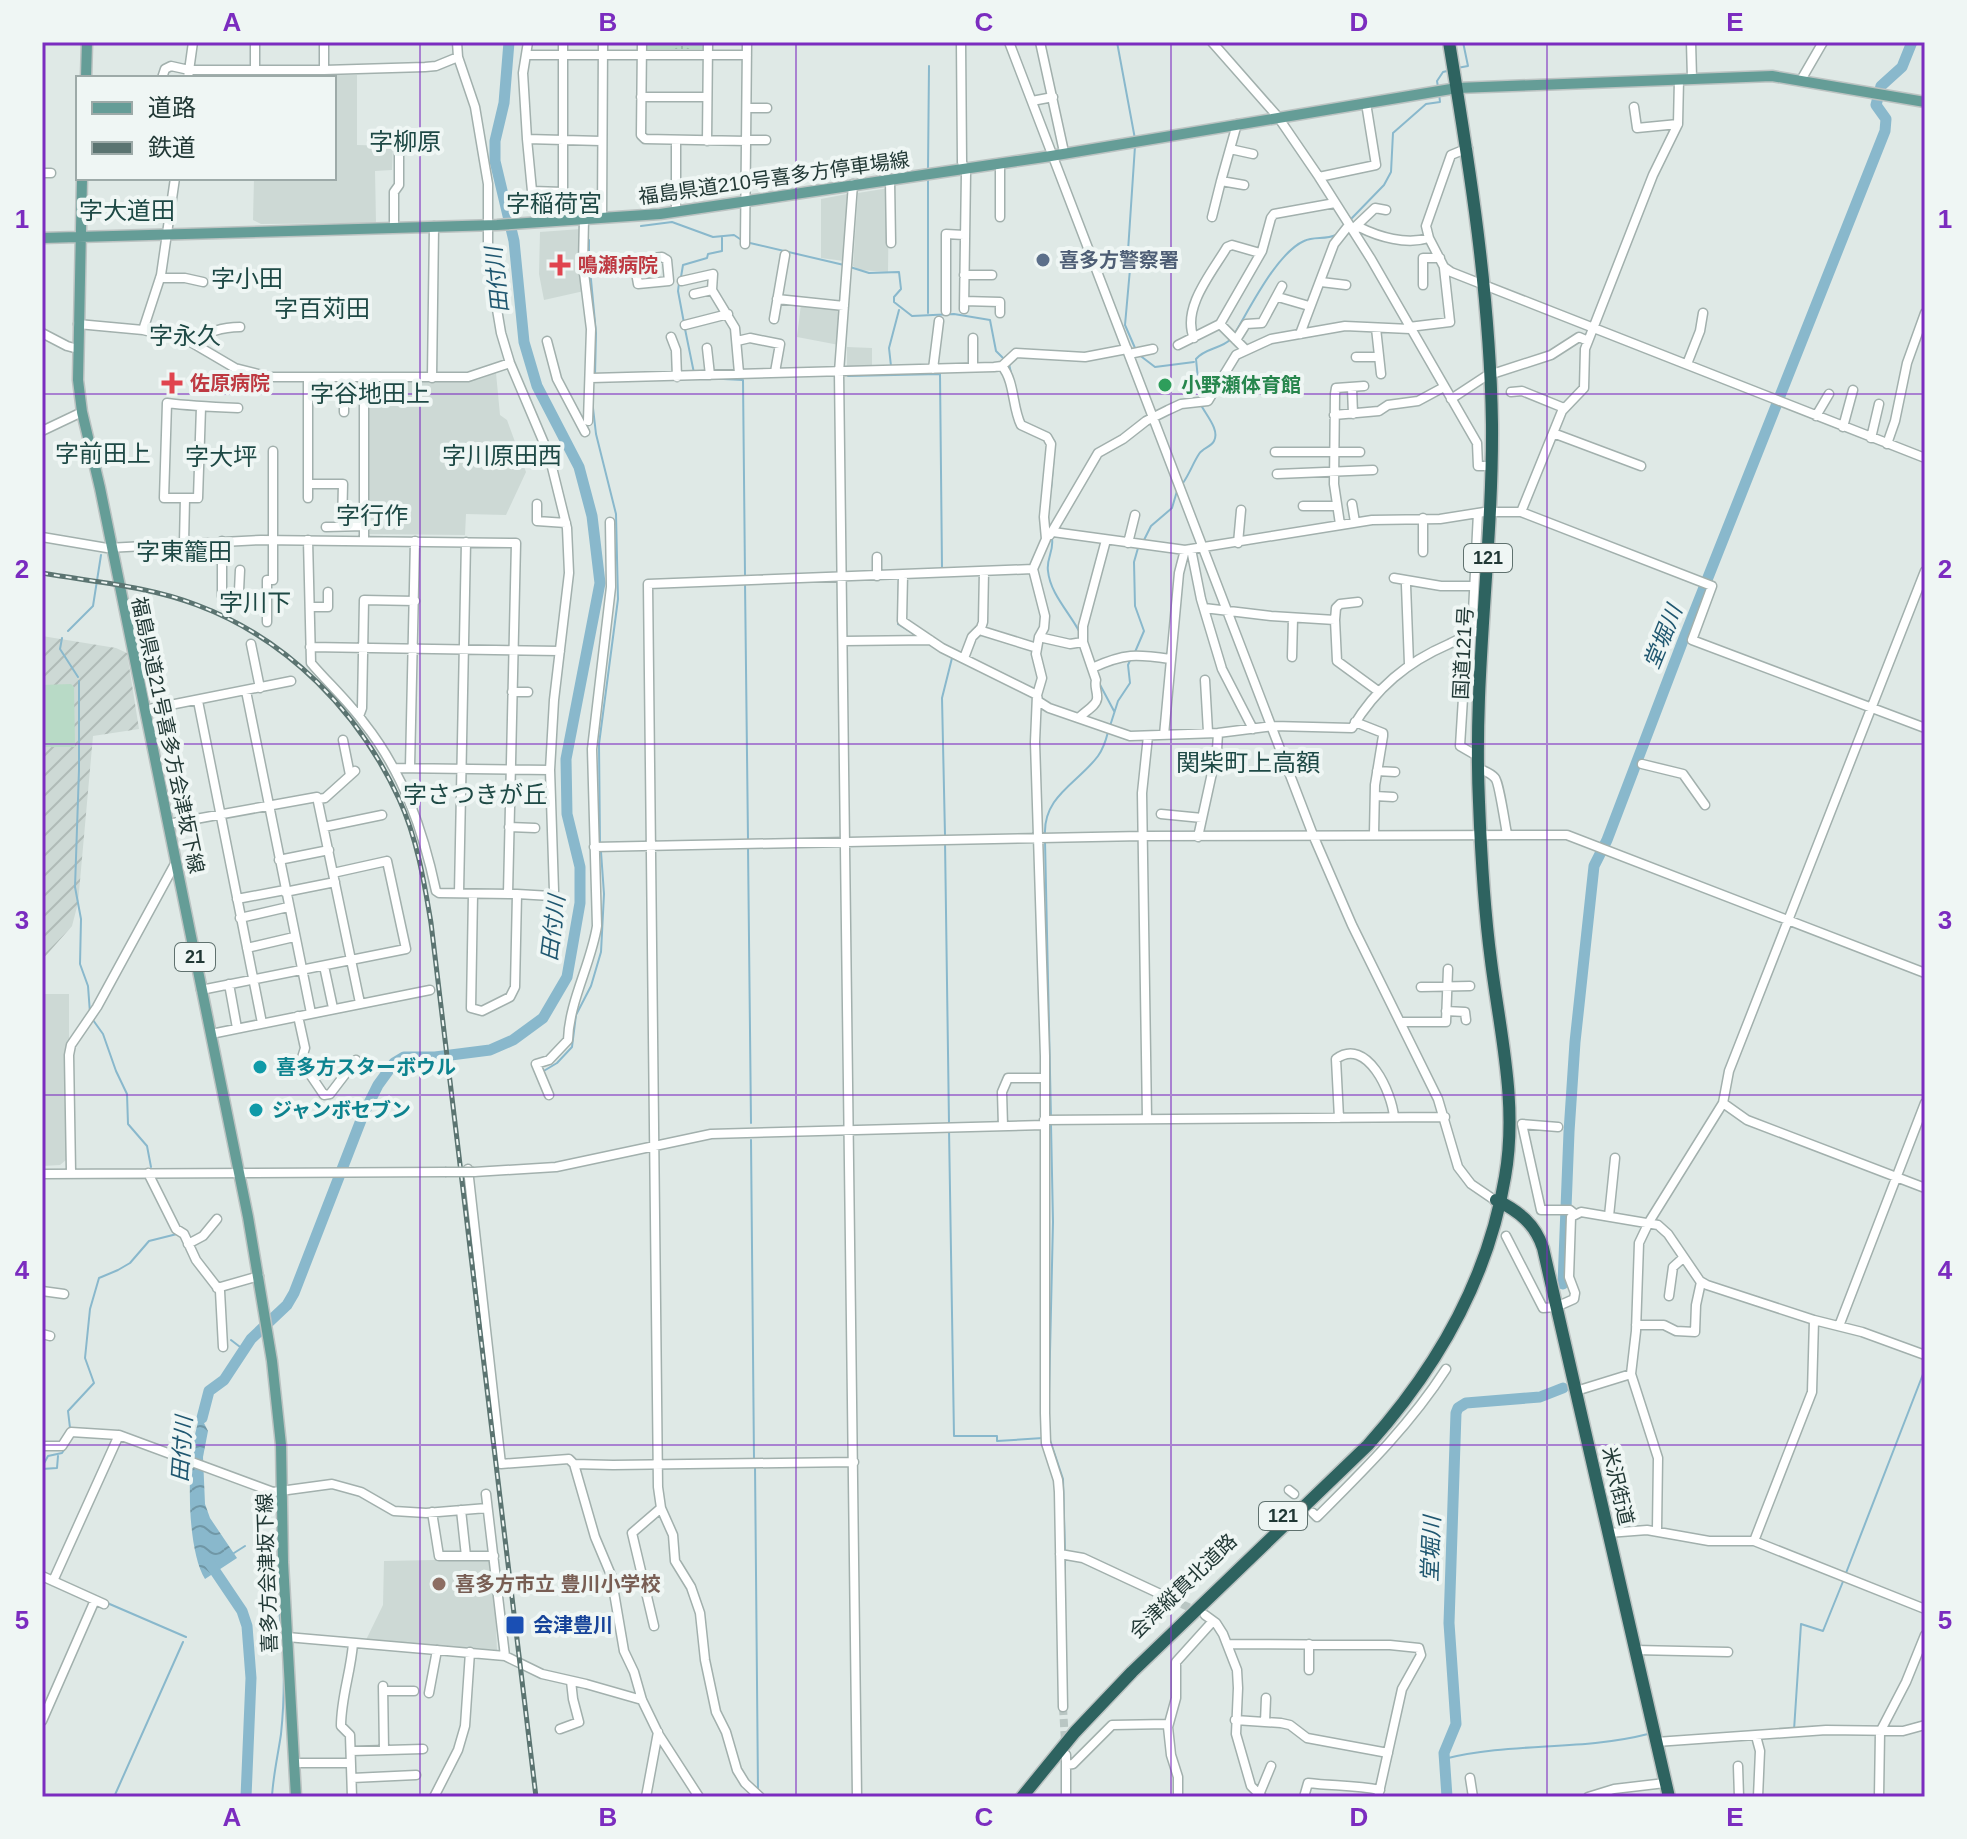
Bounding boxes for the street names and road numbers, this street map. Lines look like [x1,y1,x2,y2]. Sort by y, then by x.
street label: 福島県道210号喜多方停車場線 [637,148,911,208]
road number: 121 [1464,544,1512,572]
street label: 福島県道21号喜多方会津坂下線 [128,595,208,875]
street label: 国道121号 [1450,606,1476,700]
road number: 21 [175,943,215,971]
street label: 米沢街道 [1598,1445,1638,1527]
street label: 喜多方会津坂下線 [253,1493,281,1653]
road number: 121 [1259,1502,1307,1530]
street label: 会津縦貫北道路 [1125,1529,1241,1643]

